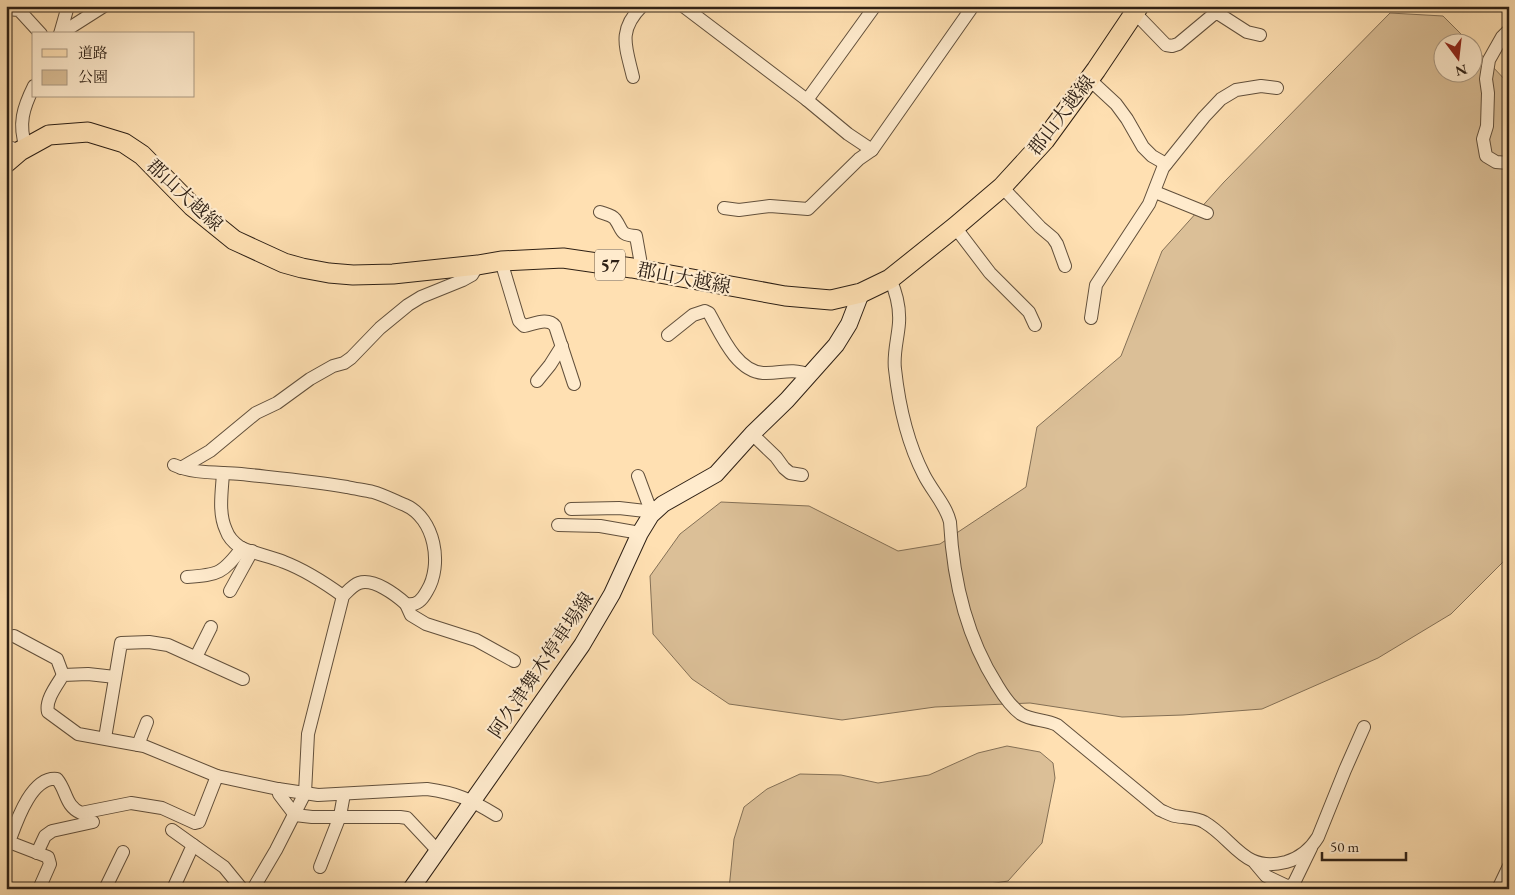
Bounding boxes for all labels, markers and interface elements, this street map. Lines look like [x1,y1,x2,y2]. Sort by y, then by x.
legend [32,32,195,98]
north arrow [1432,32,1482,82]
text: 道路 [78,43,108,62]
text: N [1453,60,1469,81]
text: 公園 [78,67,108,86]
street label: 郡山大越線 [1022,70,1100,160]
street label: 郡山大越線 [142,153,228,237]
road number: 57 [595,250,625,280]
street label: 郡山大越線 [635,257,733,299]
street label: 阿久津舞木停車場線 [483,587,599,743]
scale bar [1322,830,1406,862]
text: 50 m [1330,837,1359,856]

